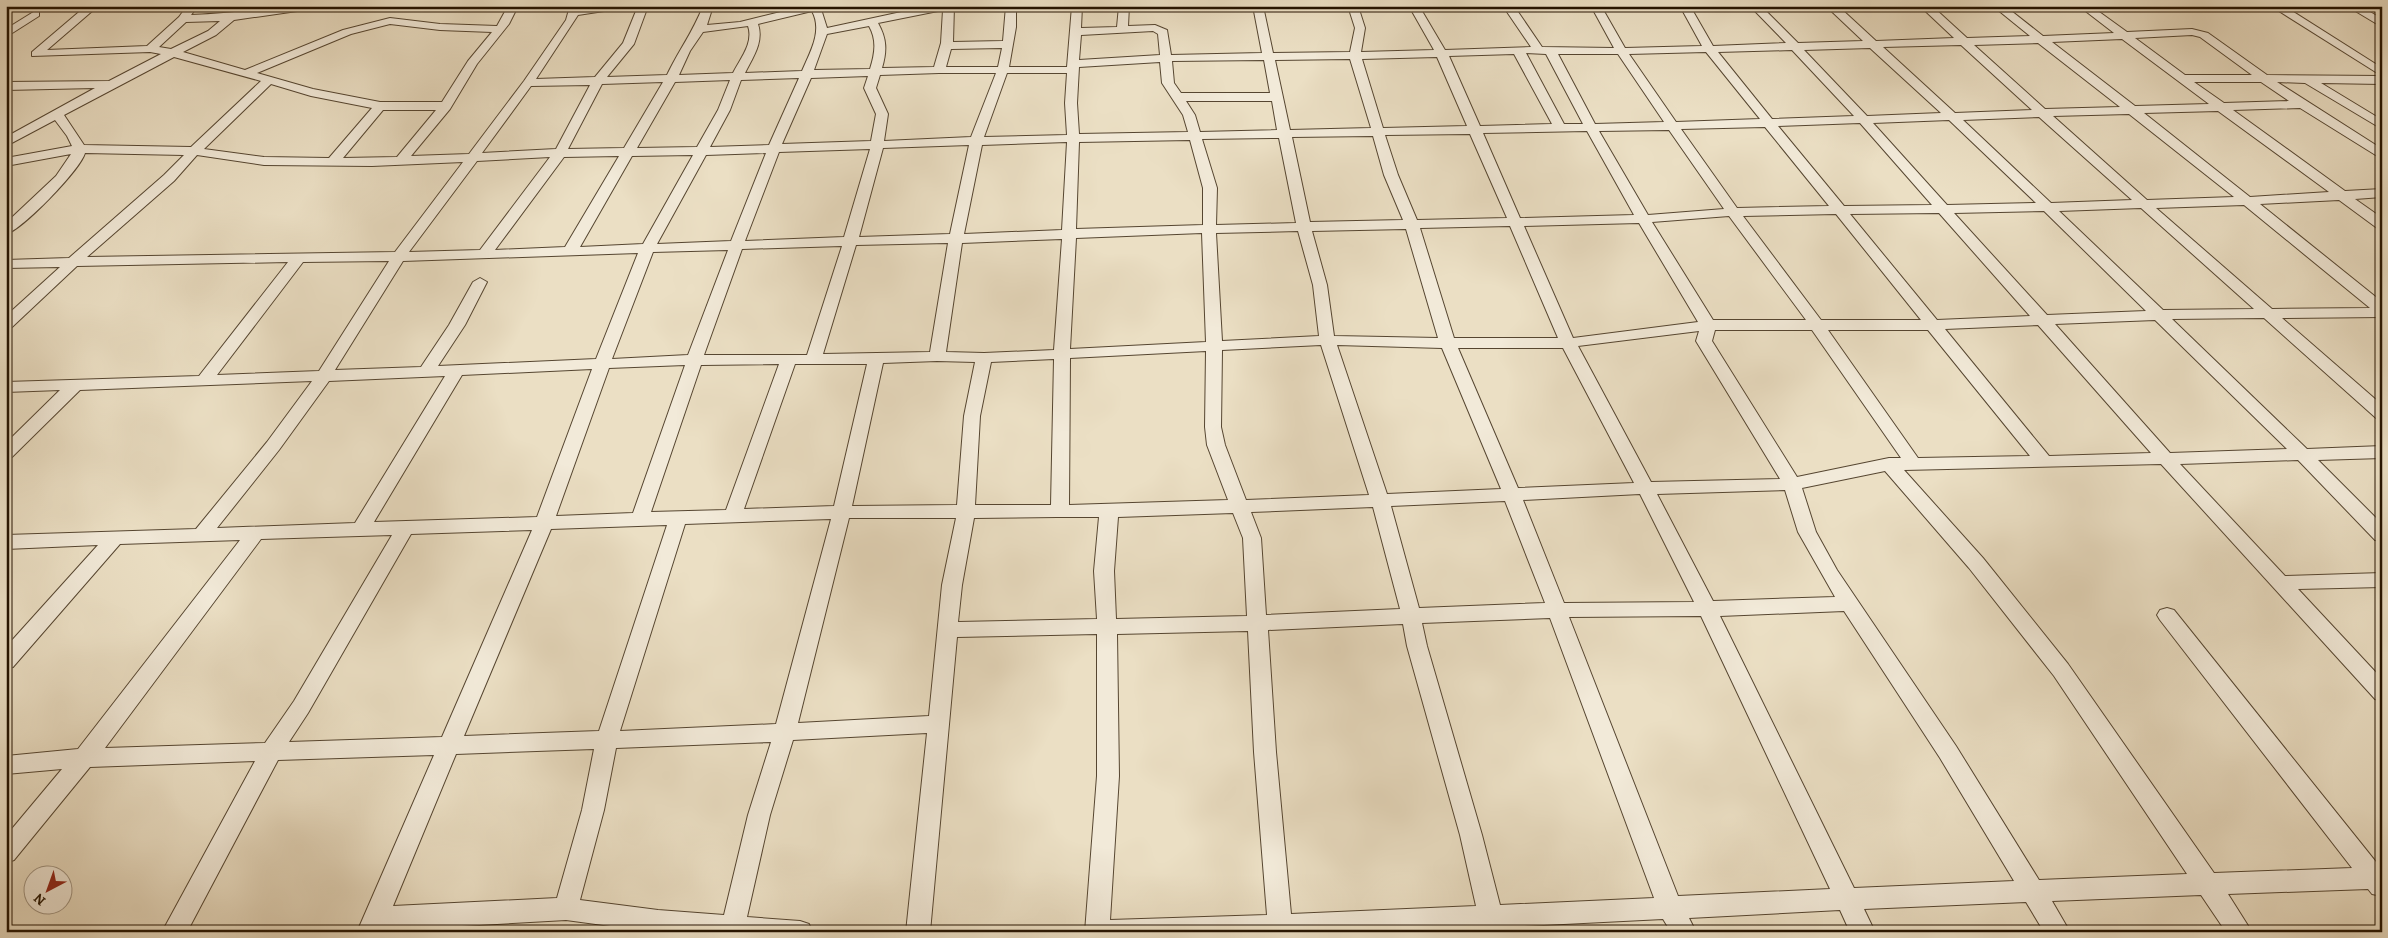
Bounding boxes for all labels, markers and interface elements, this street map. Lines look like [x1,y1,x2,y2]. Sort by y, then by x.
north arrow [22,866,72,916]
text: N [30,889,50,910]

